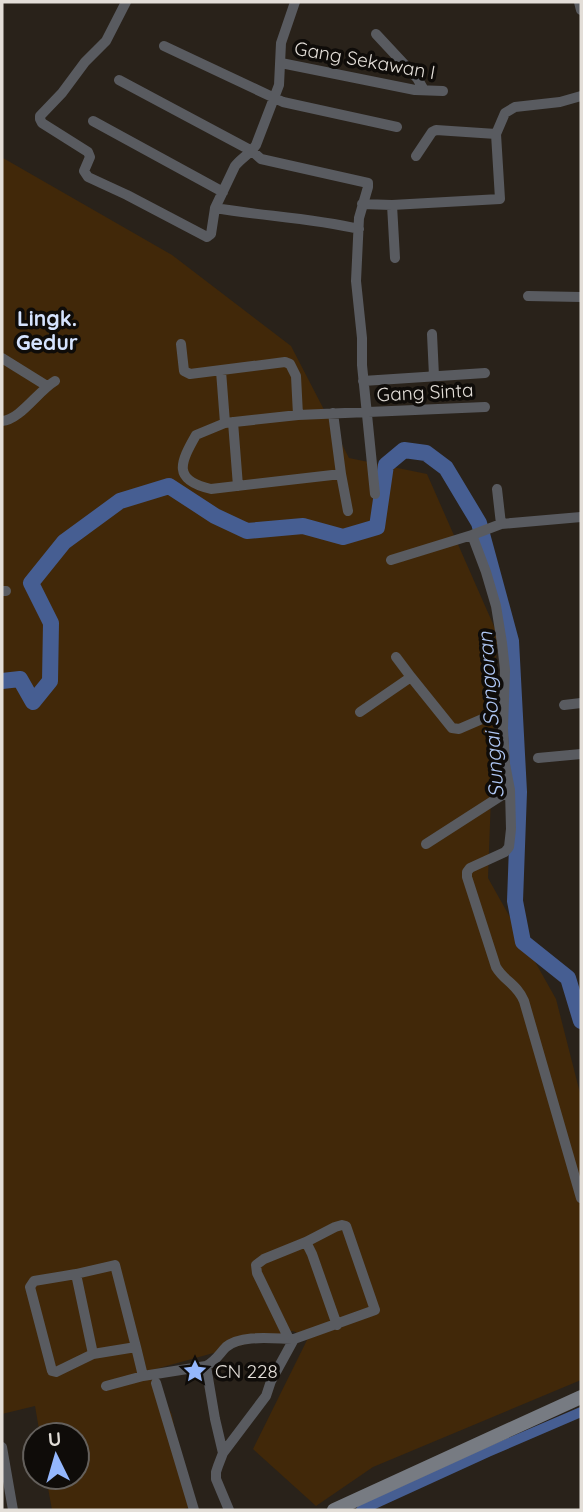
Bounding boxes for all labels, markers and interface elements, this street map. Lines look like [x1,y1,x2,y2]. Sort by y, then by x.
street label: Gang Sekawan I [293,36,437,84]
district label: Lingk. Gedur [16,305,78,355]
street label: Gang Sinta [376,377,474,407]
water label: Sungai Songoran [471,630,509,799]
place icon: CN 228 [181,1357,209,1385]
place label: CN 228 [215,1359,278,1383]
north arrow [21,1421,91,1491]
text: U [47,1427,62,1452]

